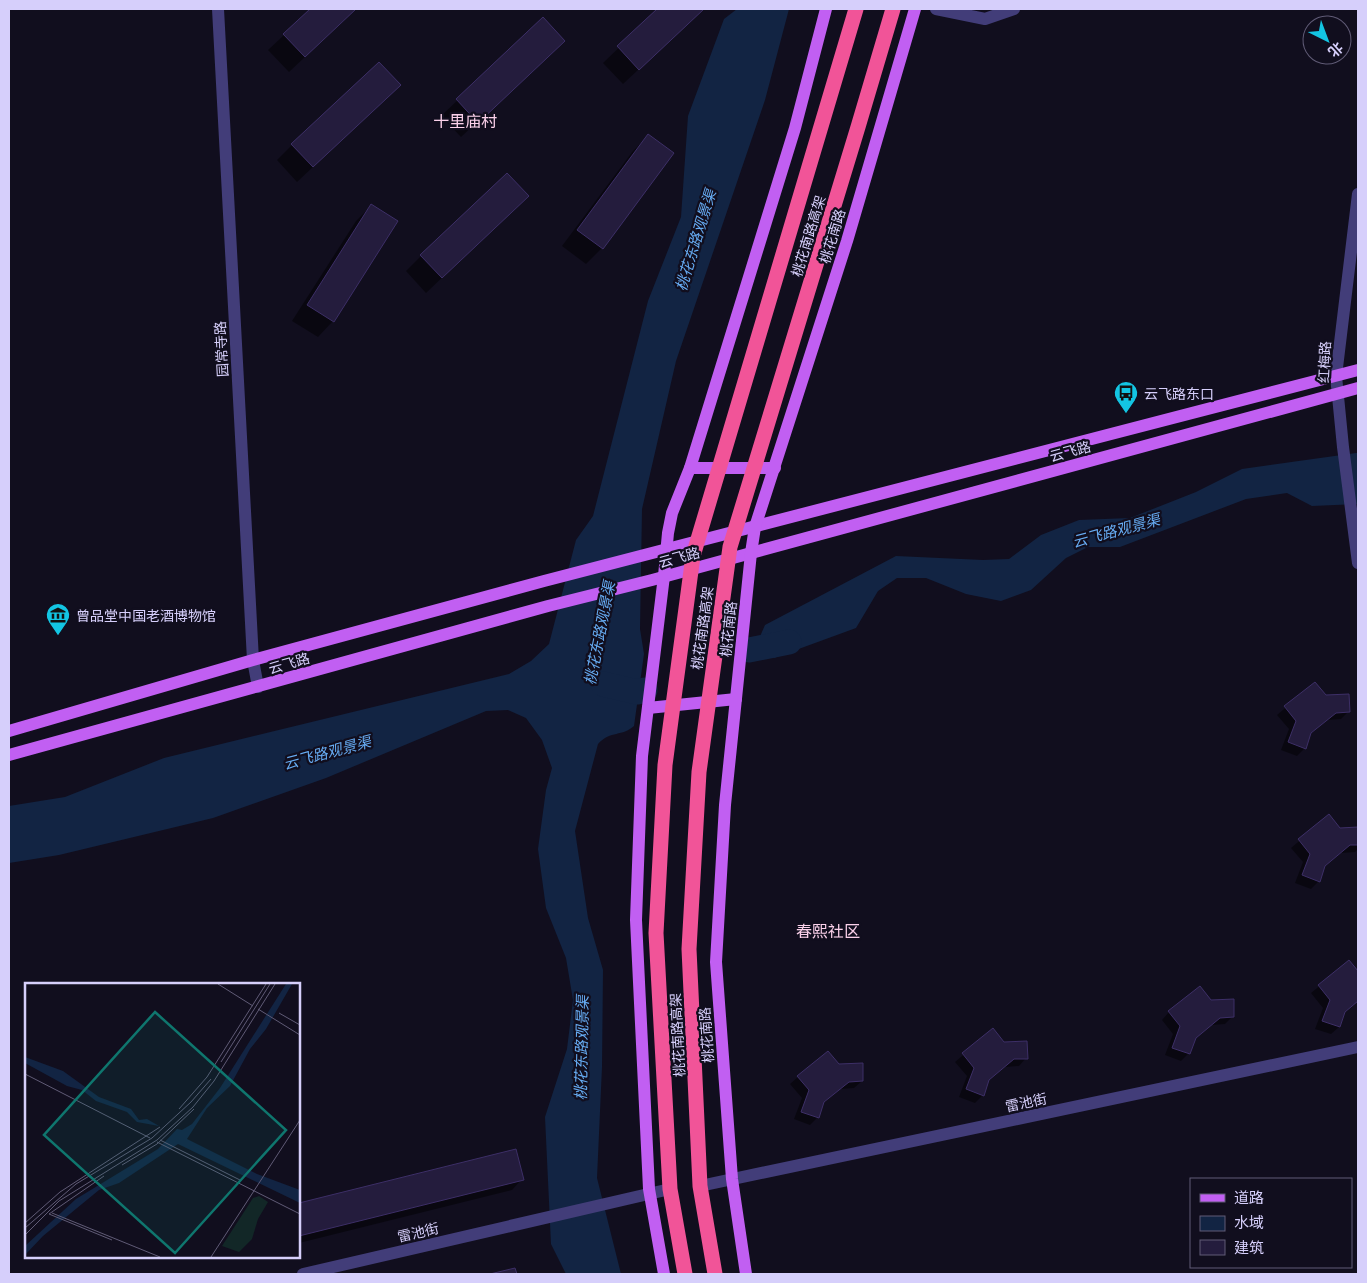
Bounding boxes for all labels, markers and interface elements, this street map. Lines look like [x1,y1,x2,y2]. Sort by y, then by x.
north arrow [1302,15,1352,65]
text: 北 [1325,39,1347,61]
district label: 十里庙村 [433,111,497,131]
water label: 桃花东路观景渠 [671,185,720,293]
street label: 桃花南路高架 [788,193,828,279]
street label: 桃花南路 [816,207,848,265]
street label: 园常寺路 [211,321,231,377]
street label: 红梅路 [1314,341,1334,383]
bus stop icon: 云飞路东口 [1113,380,1139,414]
place label: 云飞路东口 [1144,385,1214,402]
street label: 云飞路 [1048,437,1092,465]
water label: 云飞路观景渠 [1070,509,1164,550]
street label: 云飞路 [657,543,701,571]
water label: 桃花东路观景渠 [580,578,618,686]
street label: 桃花南路高架 [688,585,716,671]
street label: 桃花南路 [717,600,739,658]
museum icon: 曾品堂中国老酒博物馆 [45,602,71,636]
place label: 曾品堂中国老酒博物馆 [76,607,216,624]
street label: 云飞路 [266,649,312,677]
water label: 云飞路观景渠 [281,731,375,772]
district label: 春熙社区 [796,921,860,941]
inset map [25,983,300,1258]
water label: 桃花东路观景渠 [571,993,591,1101]
street label: 桃花南路高架 [666,993,688,1077]
street label: 桃花南路 [696,1006,716,1064]
street label: 雷池街 [1004,1089,1048,1115]
legend [1190,1178,1352,1268]
text: 道路 [1234,1188,1264,1206]
text: 水域 [1234,1213,1264,1231]
street label: 雷池街 [396,1219,440,1245]
text: 建筑 [1234,1238,1264,1256]

